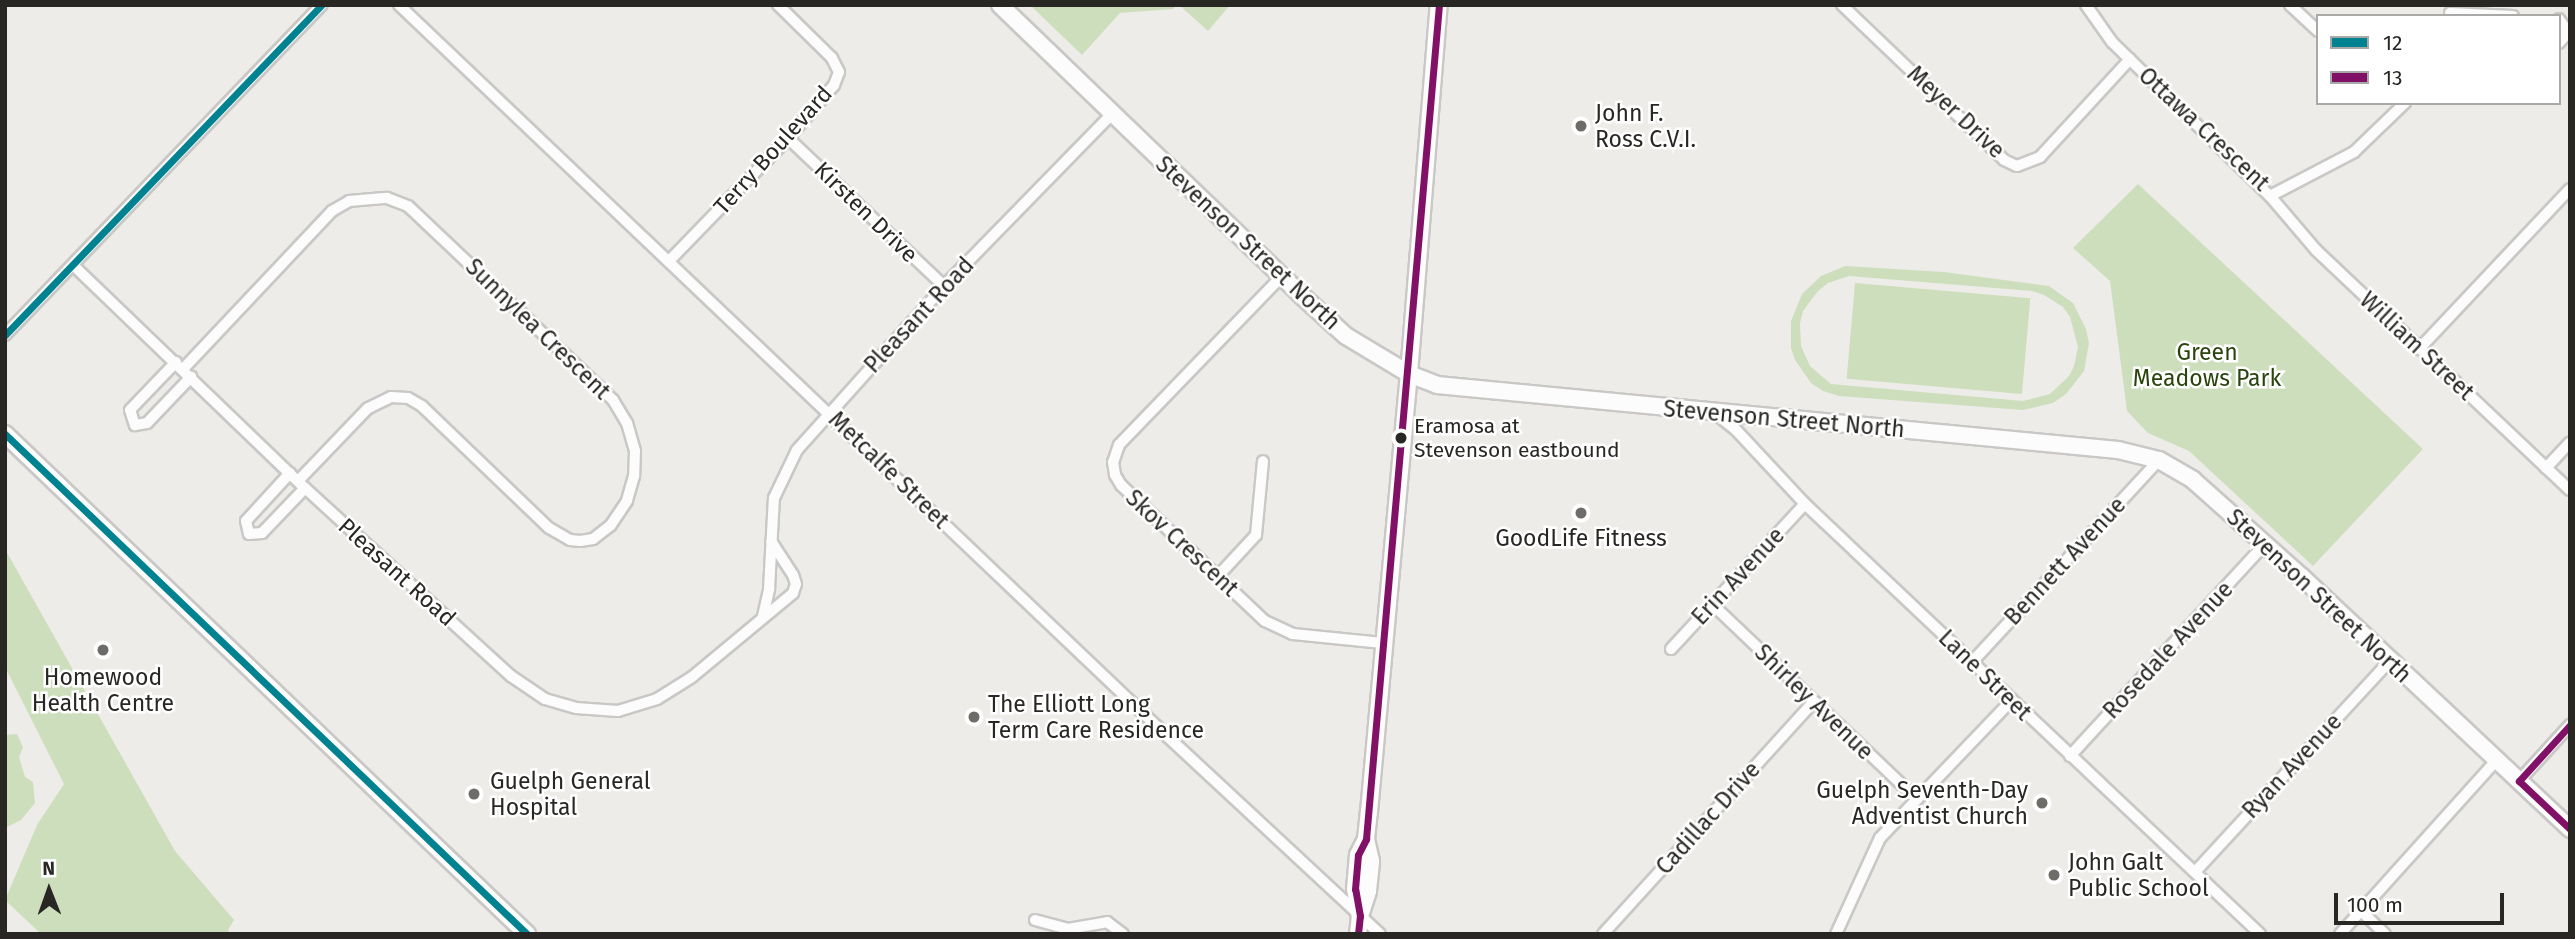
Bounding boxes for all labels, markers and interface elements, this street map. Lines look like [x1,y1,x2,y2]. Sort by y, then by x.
legend [2316,14,2561,105]
text: 12 [2383,30,2403,56]
street label: Meyer Drive [1902,60,2010,164]
street label: Ottawa Crescent [2133,61,2275,197]
text: 13 [2383,65,2403,91]
street label: Terry Boulevard [708,80,838,220]
place label: John F. Ross C.V.I. [1595,99,1696,153]
marker: John F. Ross C.V.I. [1573,118,1589,134]
street label: Stevenson Street North [1150,150,1346,336]
street label: Kirsten Drive [808,156,924,268]
street label: Pleasant Road [858,251,980,379]
street label: Sunnylea Crescent [460,253,616,405]
street label: William Street [2354,286,2480,406]
park label: Green Meadows Park [2133,338,2281,392]
street label: Stevenson Street North [1662,395,1906,443]
street label: Metcalfe Street [823,406,955,534]
place label: Eramosa at Stevenson eastbound [1414,413,1620,463]
marker: Eramosa at Stevenson eastbound [1394,431,1408,445]
street label: Skov Crescent [1120,484,1244,602]
street label: Bennett Avenue [1999,491,2131,631]
street label: Stevenson Street North [2221,503,2417,689]
marker: GoodLife Fitness [1573,505,1589,521]
street label: Pleasant Road [333,512,461,632]
street label: Erin Avenue [1686,521,1790,631]
place label: GoodLife Fitness [1495,524,1667,552]
street label: Rosedale Avenue [2097,576,2239,724]
street label: Lane Street [1933,624,2037,726]
street label: Shirley Avenue [1749,639,1879,765]
marker: Homewood Health Centre [93,640,113,660]
place label: Homewood Health Centre [32,663,174,717]
place label: The Elliott Long Term Care Residence [988,690,1204,744]
street label: Ryan Avenue [2236,708,2348,824]
marker: The Elliott Long Term Care Residence [966,709,982,725]
street label: Cadillac Drive [1650,756,1766,880]
place label: Guelph General Hospital [490,767,651,821]
place label: Guelph Seventh-Day Adventist Church [1816,776,2028,830]
marker: Guelph General Hospital [464,784,484,804]
marker: Guelph Seventh-Day Adventist Church [2034,795,2050,811]
place label: John Galt Public School [2068,848,2209,902]
north arrow [14,855,84,925]
text: N [42,857,55,880]
marker: John Galt Public School [2046,867,2062,883]
scale bar [2337,880,2507,924]
text: 100 m [2347,892,2403,918]

